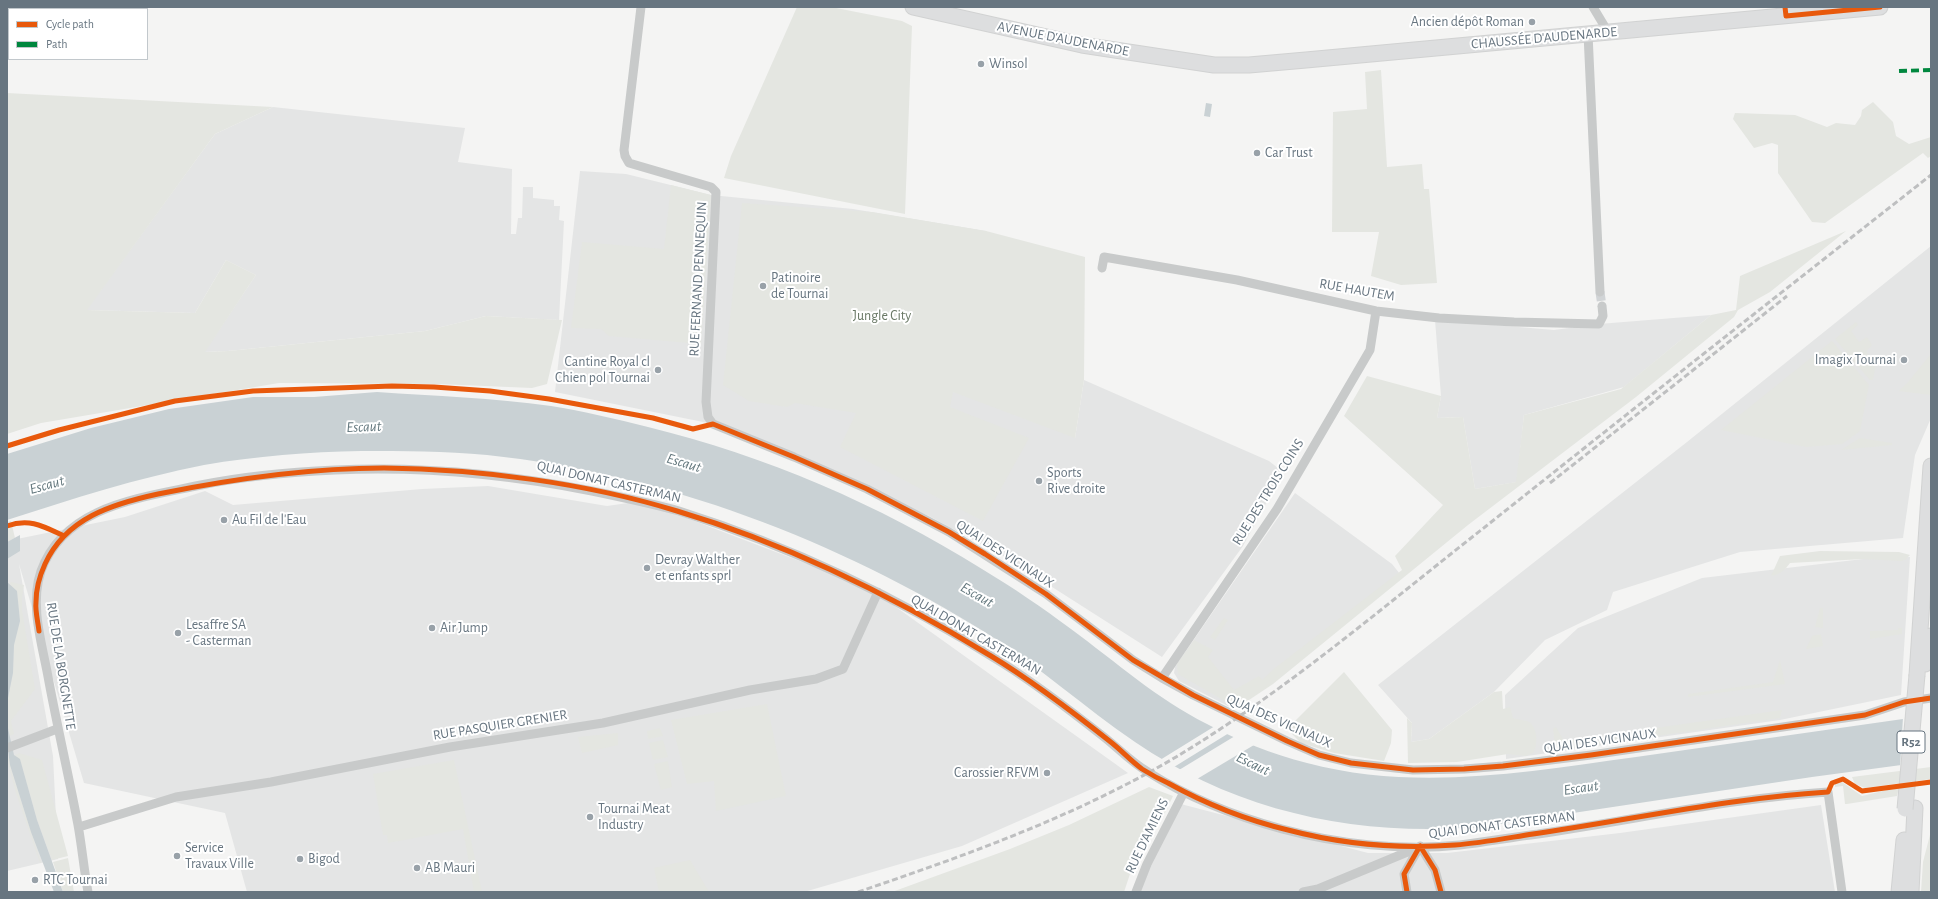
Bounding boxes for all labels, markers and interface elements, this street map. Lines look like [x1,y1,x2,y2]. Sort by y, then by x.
legend [8,8,148,60]
place label: Ancien dépôt Roman [1411,14,1524,30]
marker: Ancien dépôt Roman [1527,17,1537,27]
text: Cycle path [46,18,94,30]
street label: AVENUE D'AUDENARDE [996,18,1130,60]
street label: CHAUSSÉE D'AUDENARDE [1470,23,1618,53]
text: Path [46,38,68,50]
place label: Winsol [989,56,1028,72]
marker: Winsol [976,59,986,69]
place label: Car Trust [1265,145,1313,161]
marker: Car Trust [1252,148,1262,158]
street label: RUE FERNAND PENNEQUIN [686,201,710,357]
place label: Patinoire de Tournai [771,270,828,302]
street label: RUE HAUTEM [1318,275,1396,305]
marker: Patinoire de Tournai [758,281,768,291]
park label: Jungle City [853,308,911,324]
place label: Imagix Tournai [1815,352,1896,368]
place label: Cantine Royal cl Chien pol Tournai [555,354,650,386]
marker: Imagix Tournai [1899,355,1909,365]
marker: Cantine Royal cl Chien pol Tournai [653,365,663,375]
water label: Escaut [346,417,382,437]
street label: RUE DES TROIS COINS [1229,436,1307,548]
water label: Escaut [664,449,704,477]
street label: QUAI DONAT CASTERMAN [535,457,683,507]
place label: Sports Rive droite [1047,465,1105,498]
water label: Escaut [28,472,66,498]
marker: Sports Rive droite [1034,476,1044,486]
place label: Au Fil de l'Eau [232,512,306,528]
marker: Au Fil de l'Eau [219,515,229,525]
street label: QUAI DES VICINAUX [953,516,1057,592]
place label: Devray Walther et enfants sprl [655,552,740,584]
marker: Devray Walther et enfants sprl [642,563,652,573]
water label: Escaut [957,578,997,612]
street label: QUAI DONAT CASTERMAN [908,591,1044,679]
street label: RUE DE LA BORGNETTE [43,601,79,731]
place label: Lesaffre SA - Casterman [186,617,252,650]
place label: Air Jump [440,620,488,636]
marker: Air Jump [427,623,437,633]
marker: Lesaffre SA - Casterman [173,628,183,638]
street label: QUAI DES VICINAUX [1224,690,1334,752]
street label: RUE PASQUIER GRENIER [432,706,568,744]
street label: QUAI DES VICINAUX [1543,725,1657,757]
road number: R52 [1897,731,1925,753]
water label: Escaut [1233,748,1273,780]
place label: Carossier RFVM [954,765,1039,781]
marker: Carossier RFVM [1042,768,1052,778]
water label: Escaut [1562,777,1600,799]
street label: RUE D'AMIENS [1122,796,1172,876]
place label: Tournai Meat Industry [598,801,670,834]
street label: QUAI DONAT CASTERMAN [1428,808,1576,842]
marker: Tournai Meat Industry [585,812,595,822]
place label: Service Travaux Ville [185,840,254,872]
marker: Service Travaux Ville [172,851,182,861]
place label: Bigod [308,851,340,867]
marker: Bigod [295,854,305,864]
place label: AB Mauri [425,860,475,876]
marker: AB Mauri [412,863,422,873]
place label: RTC Tournai [43,872,108,888]
marker: RTC Tournai [30,875,40,885]

